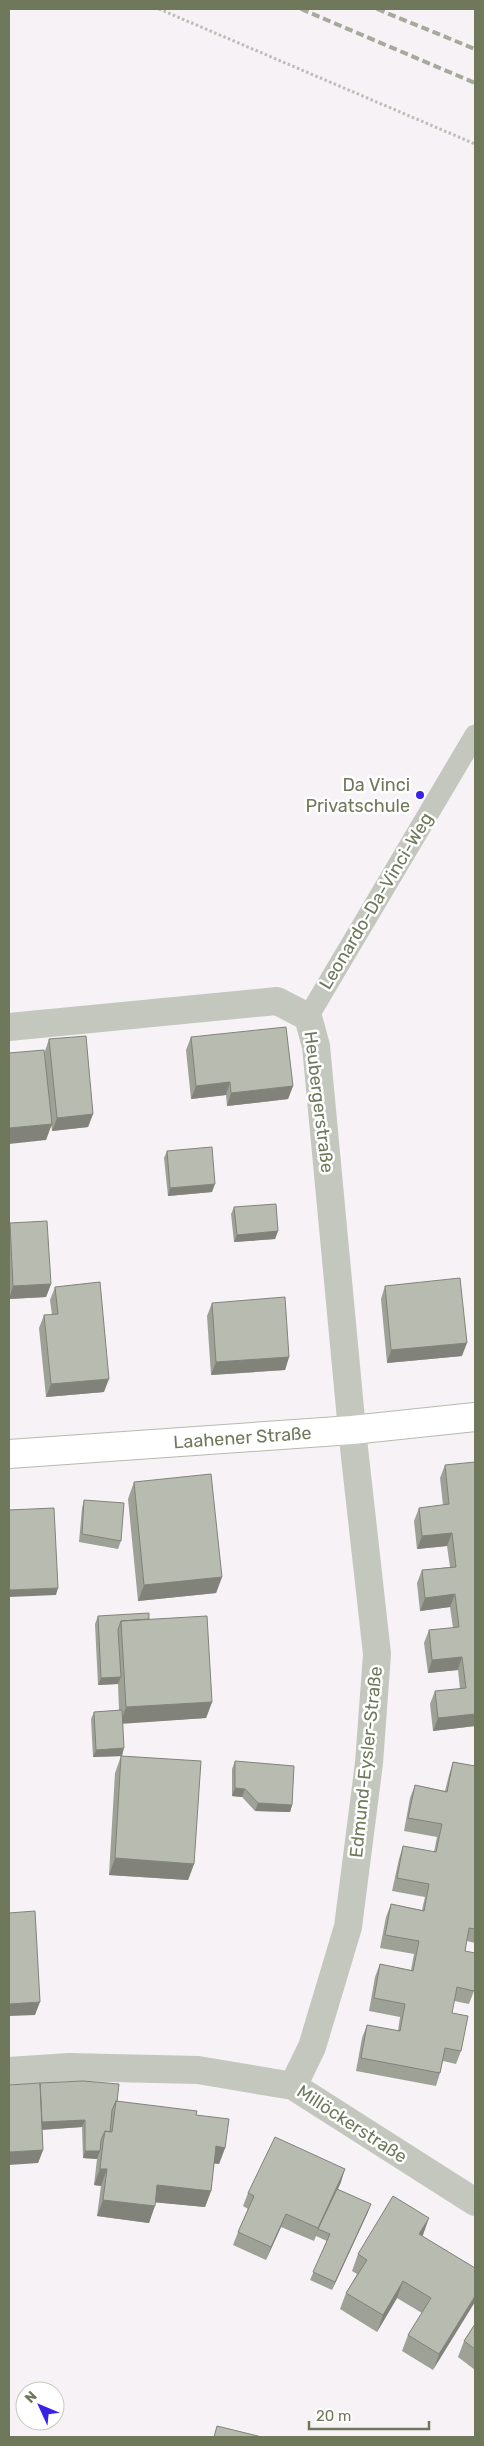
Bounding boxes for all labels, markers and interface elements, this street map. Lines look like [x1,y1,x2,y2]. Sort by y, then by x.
place label: Da Vinci Privatschule [305,774,410,817]
marker: Da Vinci Privatschule [414,789,426,801]
street label: Leonardo-Da-Vinci-Weg [314,809,438,993]
street label: Heubergerstraße [299,1030,339,1174]
street label: Laahener Straße [173,1422,312,1453]
street label: Edmund-Eysler-Straße [345,1665,387,1859]
street label: Millöckerstraße [293,2080,411,2168]
north arrow [15,2381,65,2431]
text: N [21,2388,41,2407]
scale bar [309,2398,429,2430]
text: 20 m [316,2407,351,2425]

